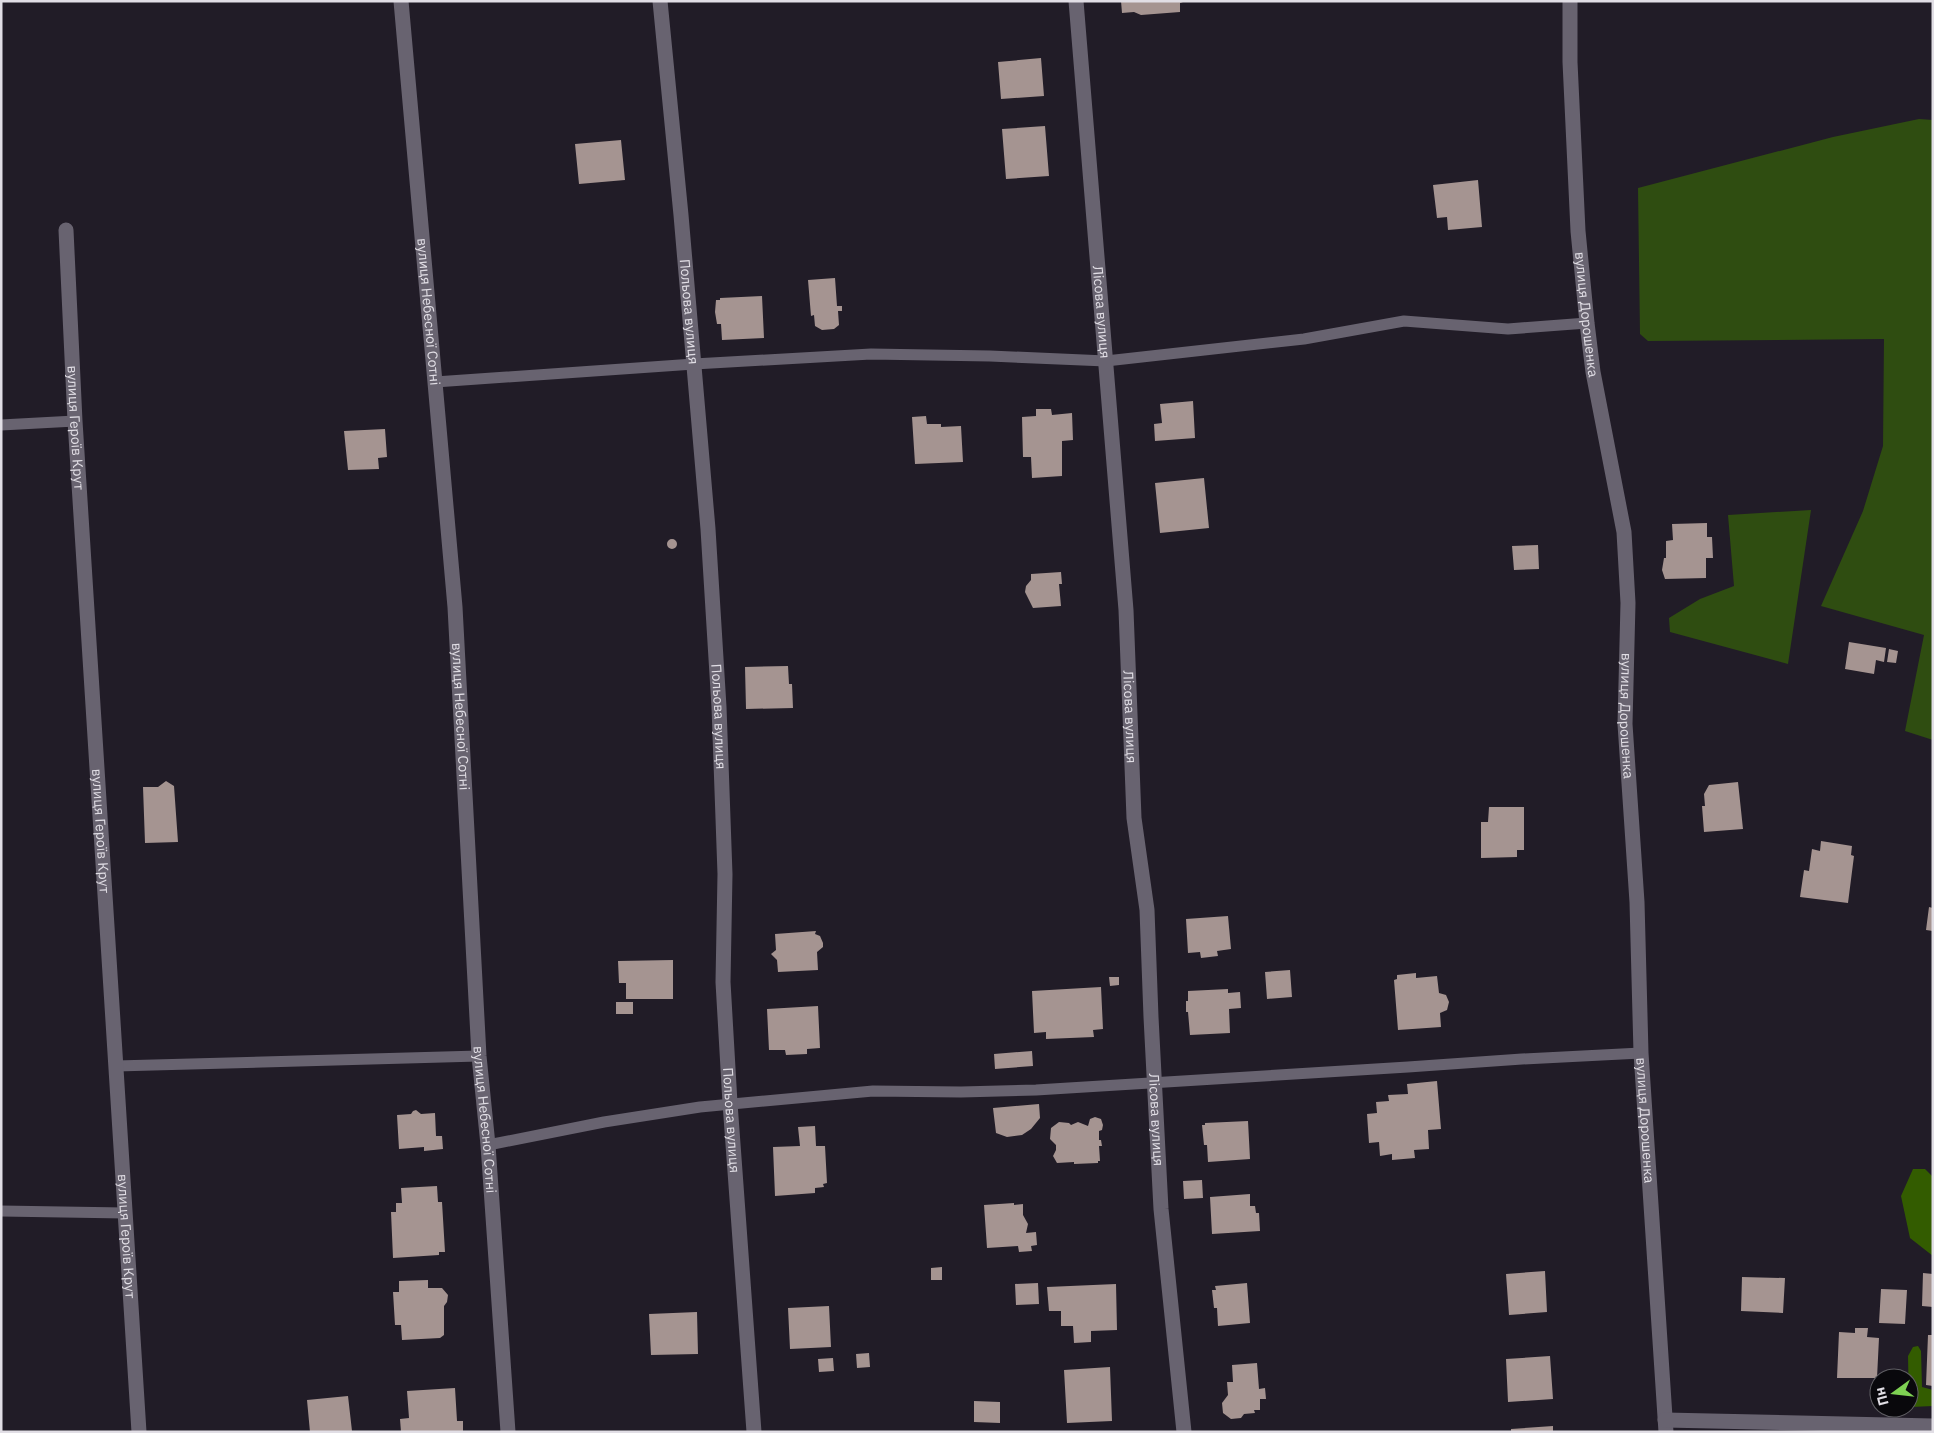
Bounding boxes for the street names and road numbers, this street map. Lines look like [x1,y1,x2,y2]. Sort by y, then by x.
street label: вулиця Небесної Сотні [413,237,444,386]
street label: вулиця Дорошенка [1571,251,1603,379]
street label: Польова вулиця [676,258,703,365]
street label: Лісова вулиця [1089,265,1114,359]
street label: вулиця Героїв Крут [63,365,88,491]
street label: вулиця Небесної Сотні [448,642,474,791]
street label: вулиця Дорошенка [1616,653,1638,780]
street label: Польова вулиця [707,663,730,770]
street label: Лісова вулиця [1119,670,1141,764]
street label: вулиця Героїв Крут [88,768,114,894]
street label: вулиця Небесної Сотні [469,1046,500,1194]
street label: вулиця Дорошенка [1632,1057,1659,1184]
street label: Польова вулиця [719,1067,744,1173]
street label: Лісова вулиця [1145,1073,1168,1167]
street label: вулиця Героїв Крут [114,1173,140,1299]

